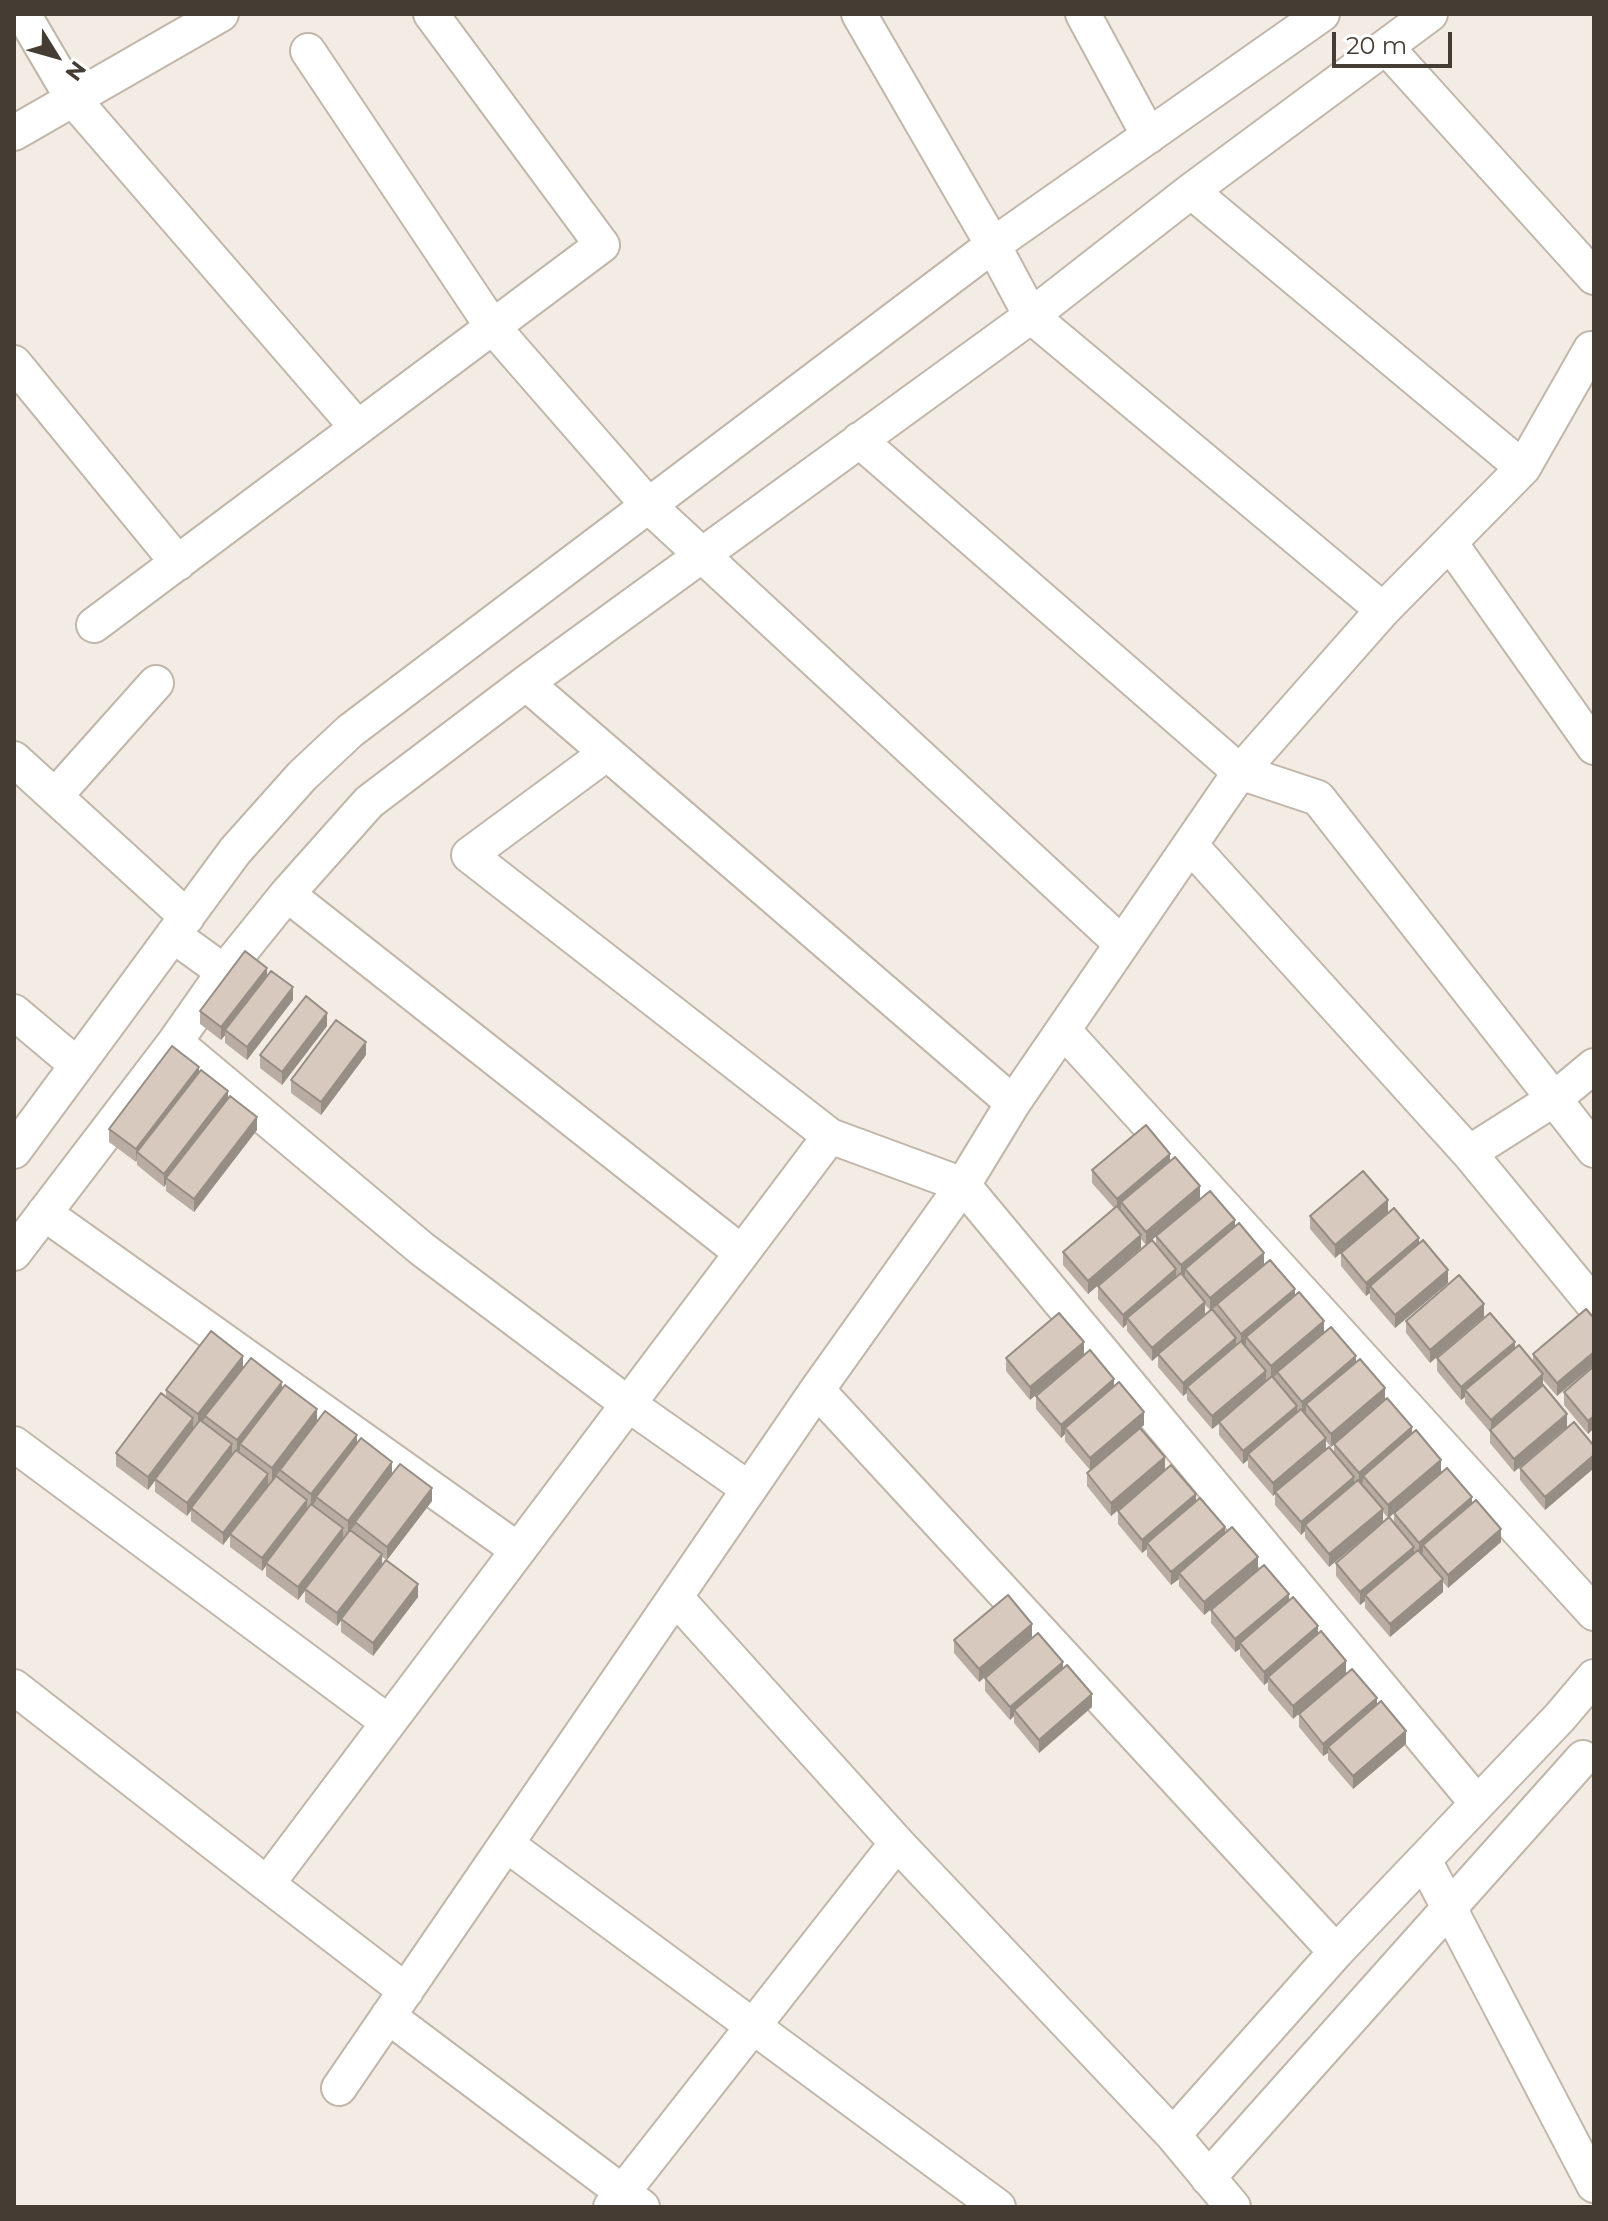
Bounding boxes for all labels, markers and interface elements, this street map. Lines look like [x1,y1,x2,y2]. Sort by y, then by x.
north arrow [16,16,96,96]
scale bar [1336,16,1456,66]
text: 20 m [1346,31,1407,60]
text: N [59,56,92,86]

